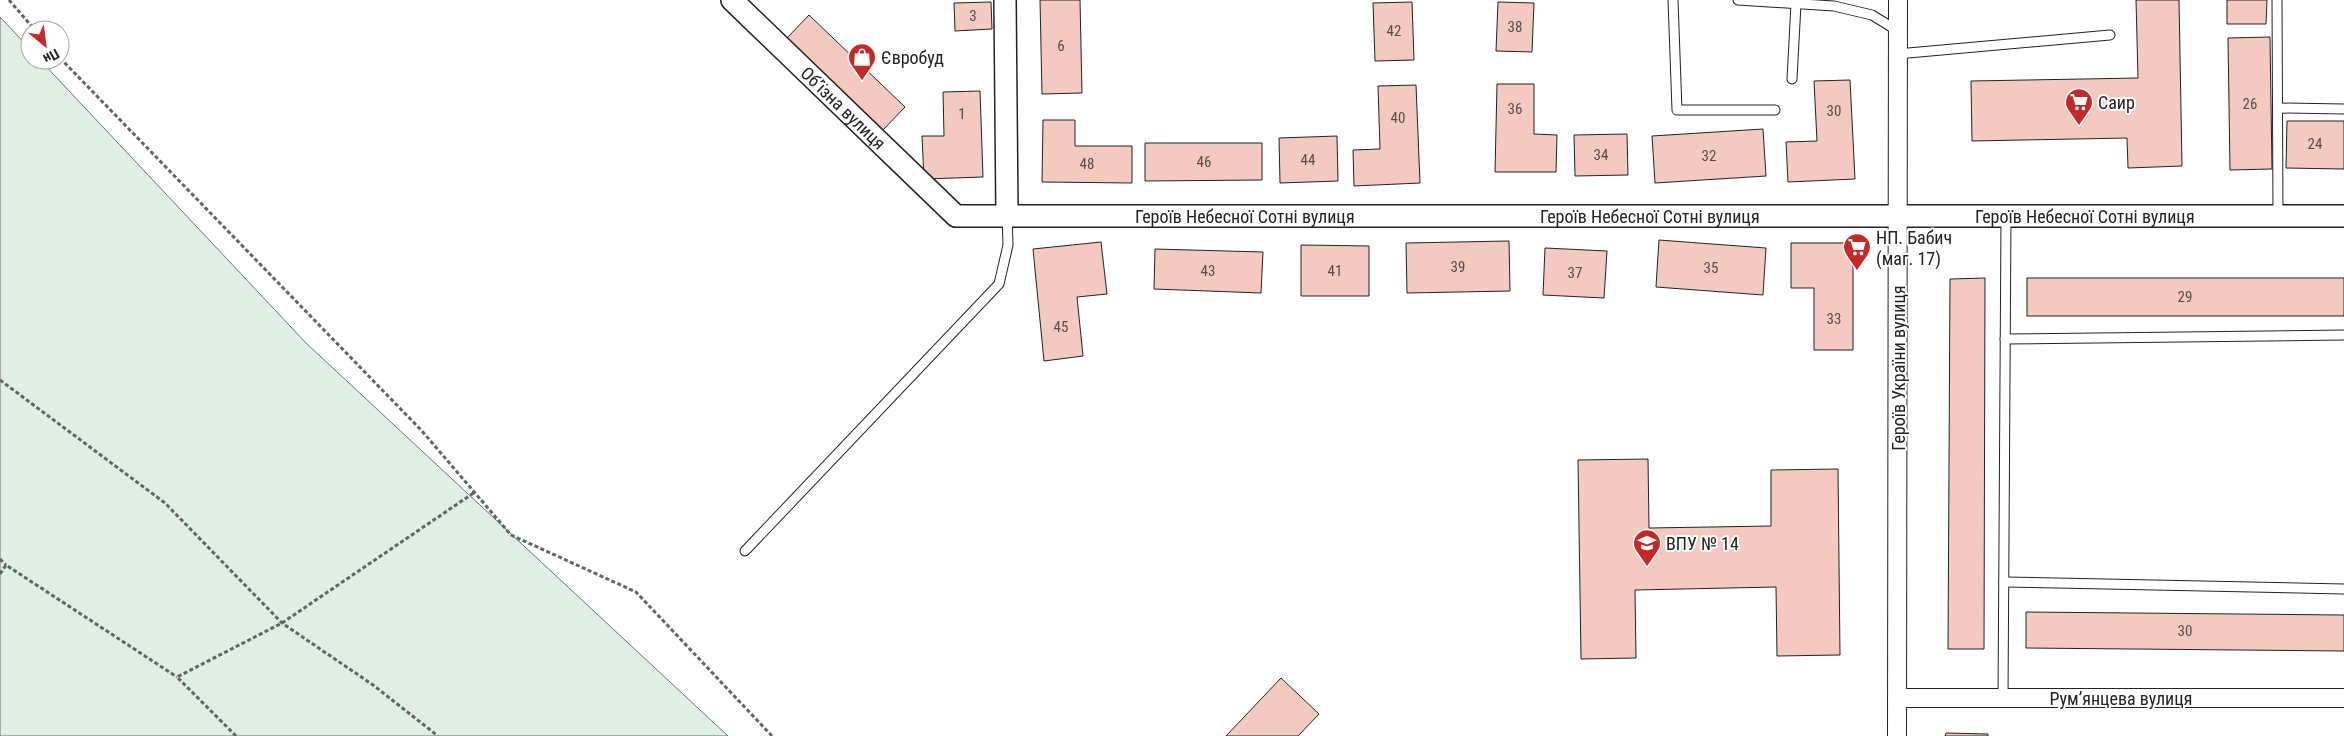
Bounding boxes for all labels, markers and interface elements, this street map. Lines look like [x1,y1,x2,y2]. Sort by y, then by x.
house number: 3 [969,7,977,25]
house number: 38 [1508,18,1522,36]
north arrow [20,20,70,70]
house number: 42 [1387,22,1401,40]
house number: 6 [1057,37,1065,55]
shop icon: Євробуд [847,42,877,81]
text: Пн [41,46,62,67]
place label: Євробуд [881,47,944,68]
street label: Об’їзна вулиця [797,62,890,153]
supermarket icon: Саир [2064,87,2094,126]
place label: Саир [2098,92,2135,113]
house number: 26 [2243,95,2257,113]
house number: 36 [1508,100,1522,118]
house number: 30 [1827,102,1841,120]
house number: 1 [958,105,966,123]
house number: 40 [1391,109,1405,127]
house number: 24 [2308,135,2322,153]
house number: 34 [1594,146,1608,164]
house number: 32 [1702,147,1716,165]
house number: 44 [1301,151,1315,169]
house number: 46 [1197,153,1211,171]
house number: 48 [1080,155,1094,173]
street label: Героїв Небесної Сотні вулиця [1135,206,1355,227]
street label: Героїв Небесної Сотні вулиця [1540,206,1760,227]
street label: Героїв Небесної Сотні вулиця [1975,206,2195,227]
place label: НП. Бабич (маг. 17) [1876,227,1952,270]
supermarket icon: НП. Бабич (маг. 17) [1842,232,1872,271]
house number: 39 [1451,258,1465,276]
house number: 35 [1704,259,1718,277]
house number: 43 [1201,262,1215,280]
house number: 41 [1328,262,1342,280]
house number: 37 [1568,264,1582,282]
street label: Героїв України вулиця [1888,285,1909,451]
house number: 29 [2178,288,2192,306]
house number: 33 [1827,310,1841,328]
house number: 45 [1054,318,1068,336]
school or university icon: ВПУ № 14 [1632,528,1662,567]
place label: ВПУ № 14 [1666,533,1739,554]
house number: 30 [2178,622,2192,640]
street label: Рум’янцева вулиця [2050,688,2192,709]

